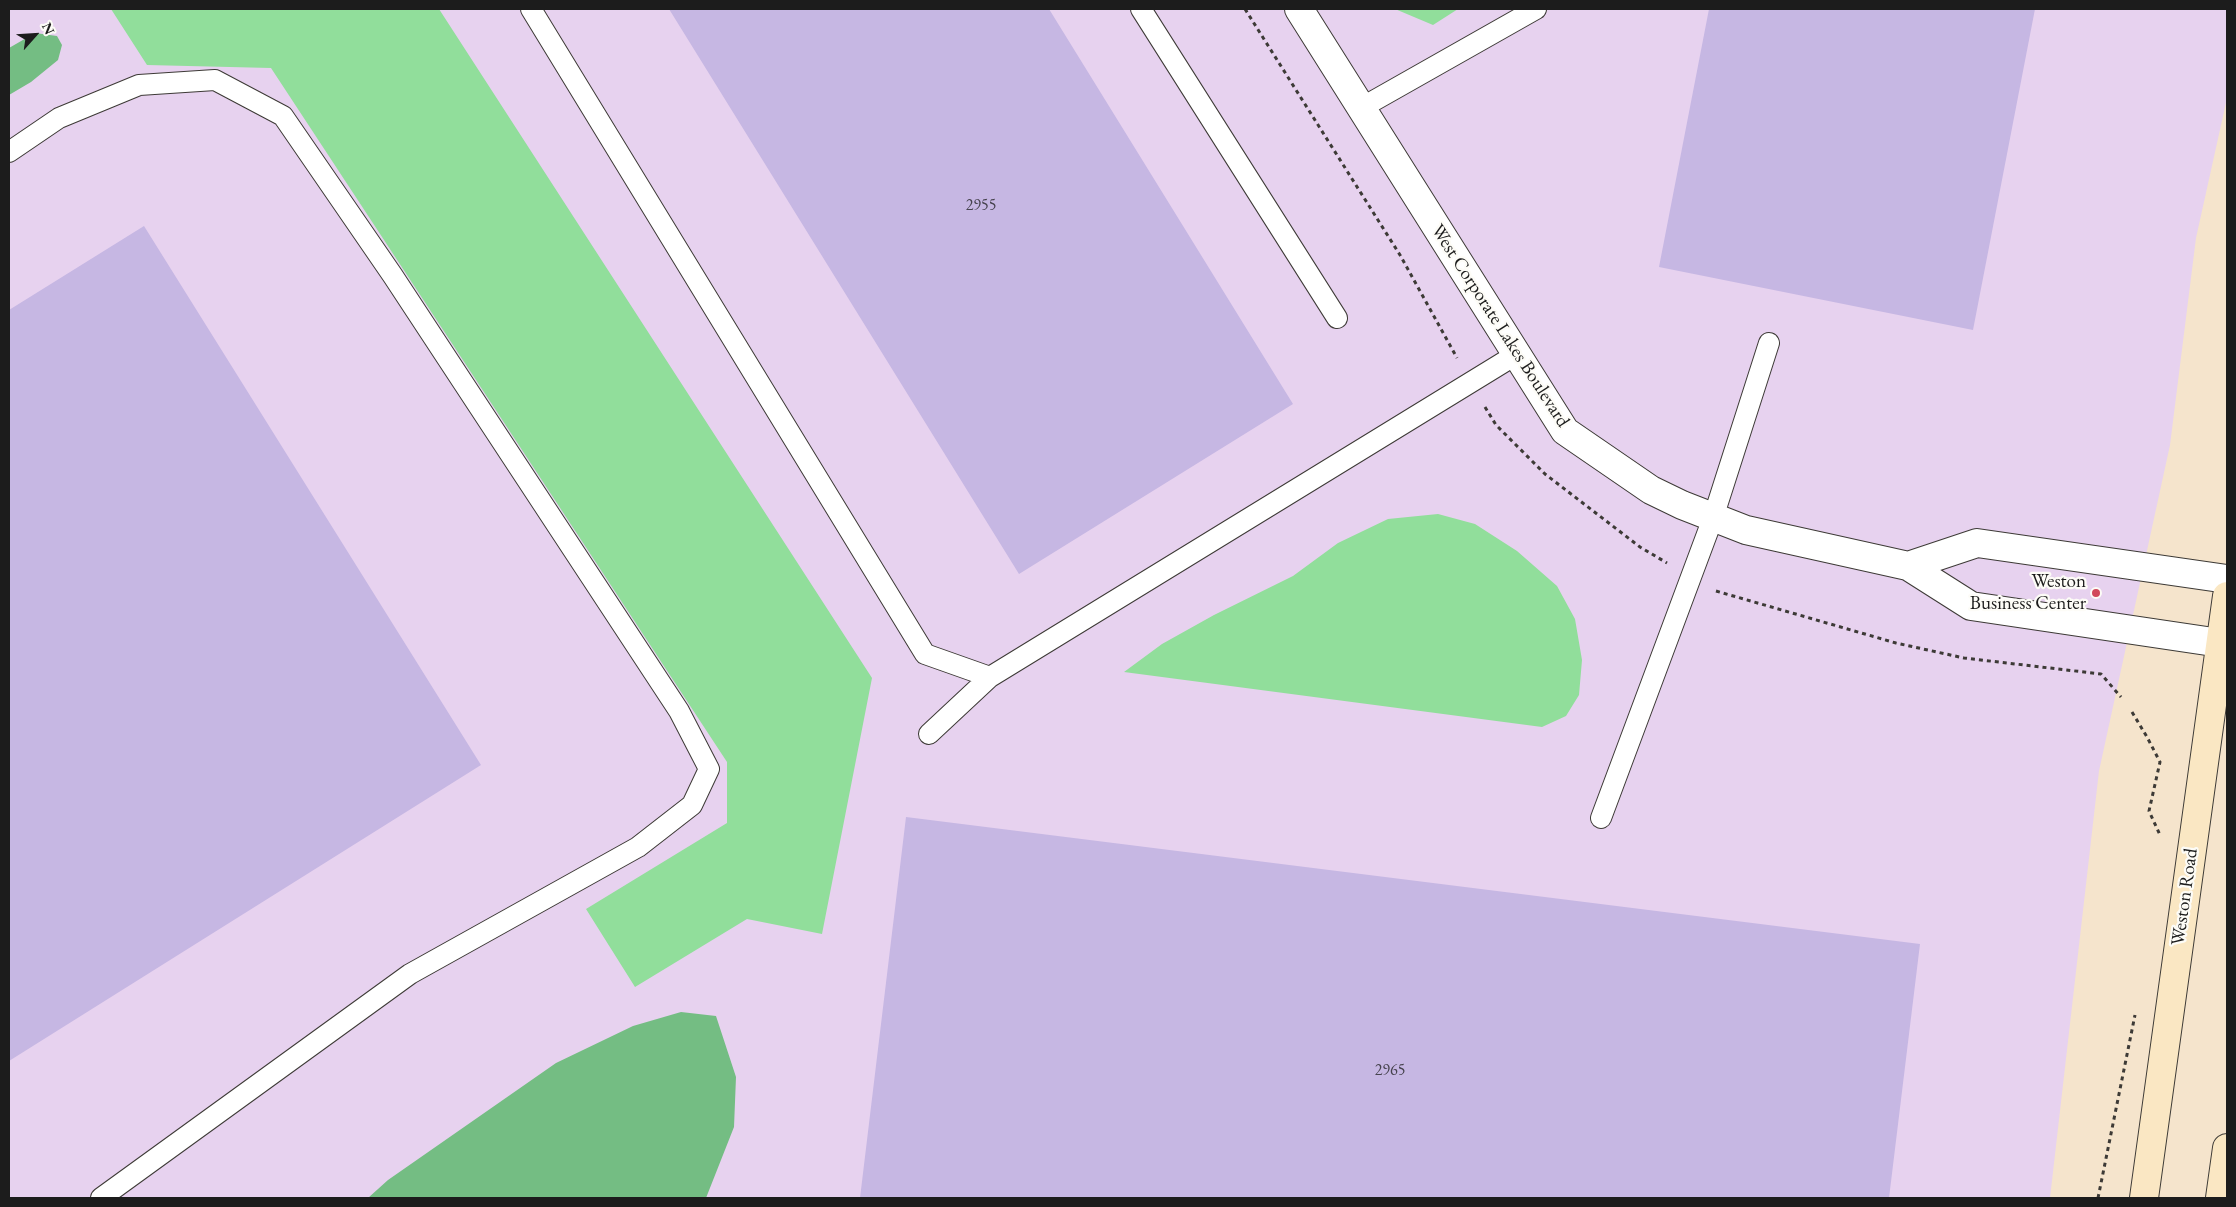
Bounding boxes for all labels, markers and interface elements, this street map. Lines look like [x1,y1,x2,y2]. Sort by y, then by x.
north arrow [10,10,60,60]
text: N [38,19,59,37]
house number: 2955 [966,196,996,216]
street label: West Corporate Lakes Boulevard [1426,220,1574,432]
place label: Weston Business Center [1970,571,2086,615]
marker: Weston Business Center [2090,587,2102,599]
street label: Weston Road [2167,847,2203,947]
house number: 2965 [1375,1061,1405,1081]

